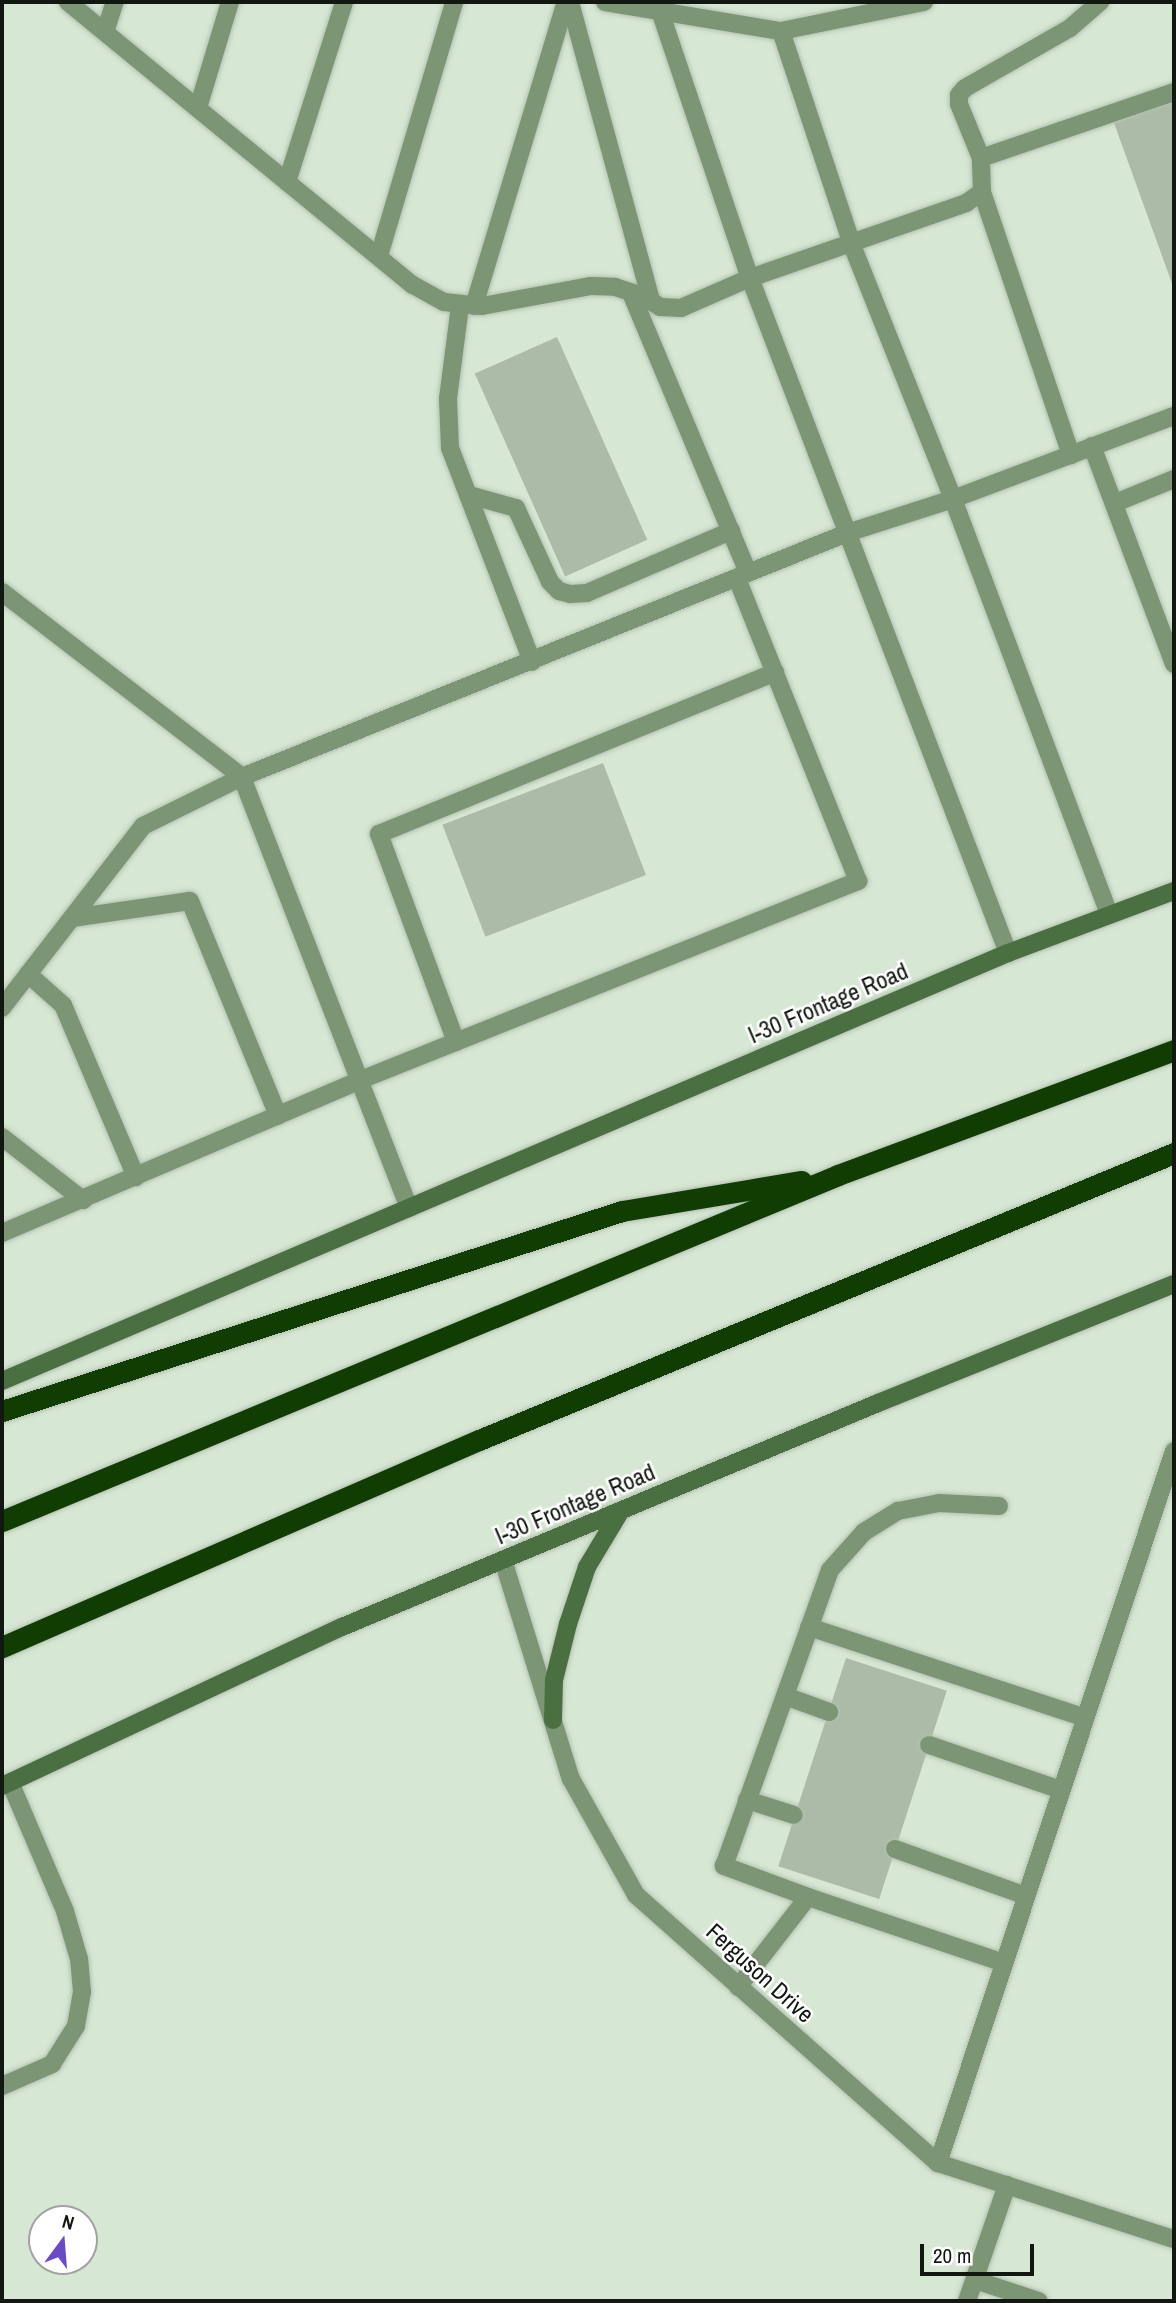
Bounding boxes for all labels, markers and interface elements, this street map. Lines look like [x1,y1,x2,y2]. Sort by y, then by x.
street label: I-30 Frontage Road [744,956,912,1050]
street label: I-30 Frontage Road [491,1457,659,1551]
street label: Ferguson Drive [700,1917,820,2029]
north arrow [28,2205,98,2275]
text: N [59,2208,77,2236]
scale bar [924,2230,1038,2274]
text: 20 m [933,2241,971,2270]

